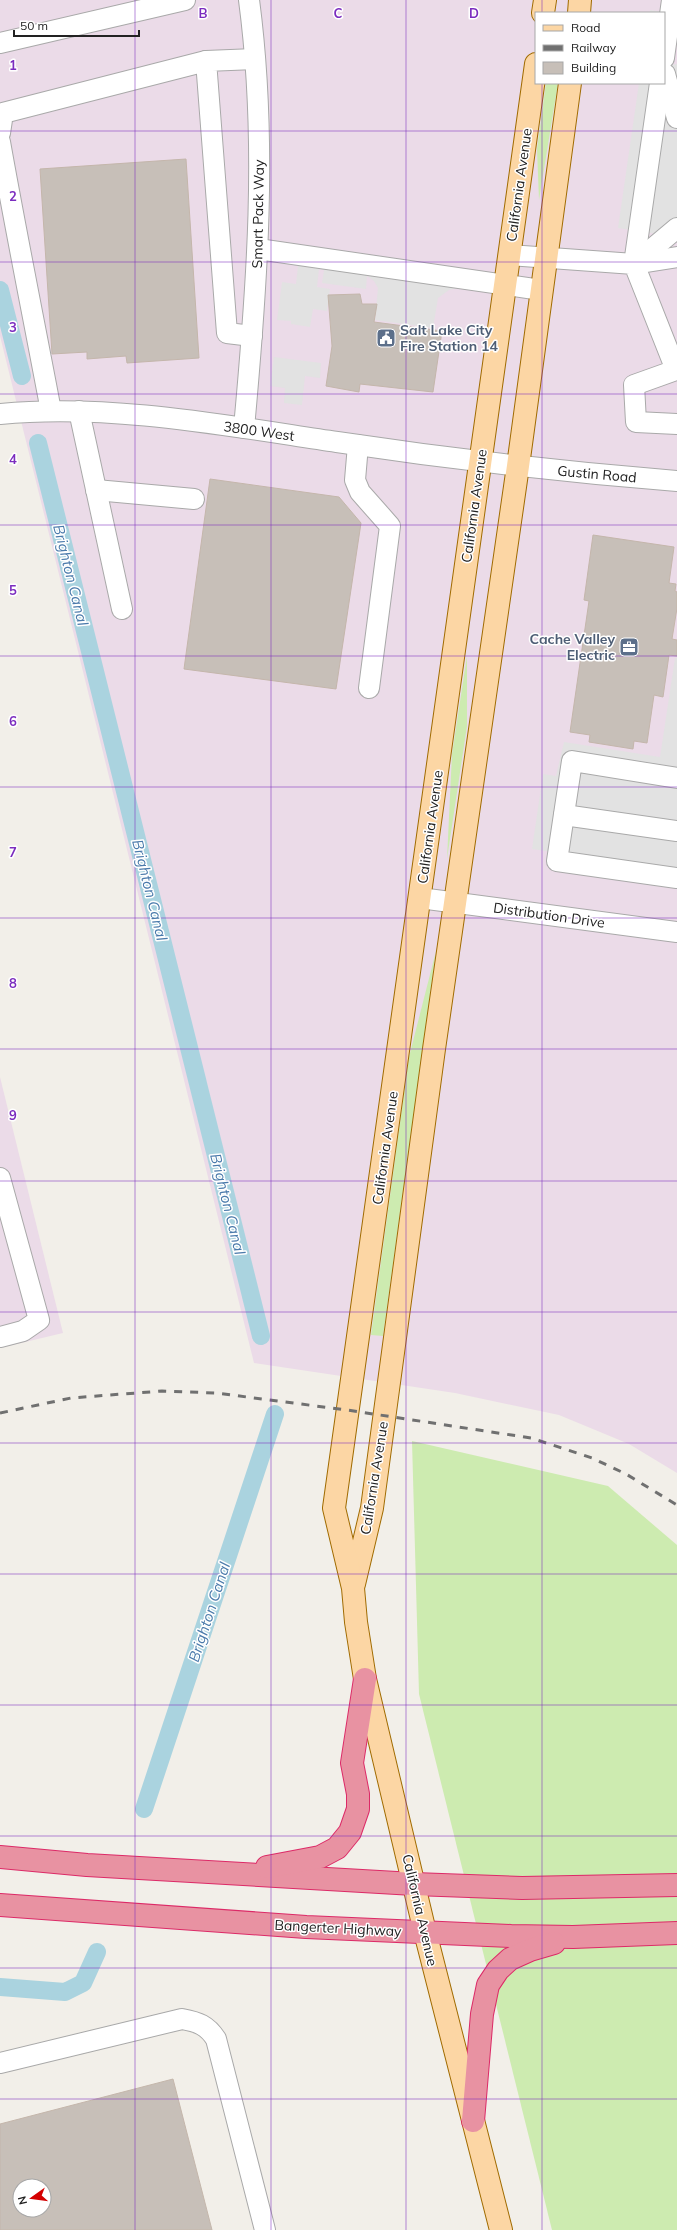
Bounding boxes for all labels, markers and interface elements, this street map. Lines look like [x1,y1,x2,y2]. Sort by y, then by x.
text: B [199,5,208,21]
text: C [334,5,343,21]
text: D [469,5,479,21]
scale bar [14,12,139,38]
legend [535,12,665,84]
text: 50 m [20,18,48,33]
text: Road [571,20,600,35]
text: Railway [571,40,617,55]
text: 1 [9,57,17,73]
text: Building [571,60,616,75]
street label: California Avenue [502,127,536,243]
street label: Smart Pack Way [248,159,268,269]
text: 2 [9,188,17,204]
text: 3 [9,319,17,335]
place label: Salt Lake City Fire Station 14 [400,321,498,355]
public building icon: Salt Lake City Fire Station 14 [375,327,397,349]
street label: 3800 West [222,417,296,445]
street label: California Avenue [457,448,491,564]
text: 4 [9,451,17,467]
street label: Gustin Road [557,462,637,486]
water label: Brighton Canal [49,522,93,628]
text: 5 [9,582,17,598]
place label: Cache Valley Electric [530,630,615,664]
office icon: Cache Valley Electric [618,636,640,658]
text: 6 [9,713,17,729]
street label: California Avenue [413,769,447,885]
water label: Brighton Canal [128,837,172,943]
text: 7 [9,844,17,860]
street label: Distribution Drive [492,898,606,932]
text: 8 [9,975,17,991]
street label: California Avenue [368,1090,402,1206]
text: 9 [9,1107,17,1123]
water label: Brighton Canal [206,1151,250,1257]
street label: California Avenue [356,1420,392,1536]
water label: Brighton Canal [184,1559,234,1664]
street label: California Avenue [398,1852,442,1968]
street label: Bangerter Highway [274,1916,403,1940]
north arrow [12,2178,52,2218]
text: N [14,2195,30,2206]

